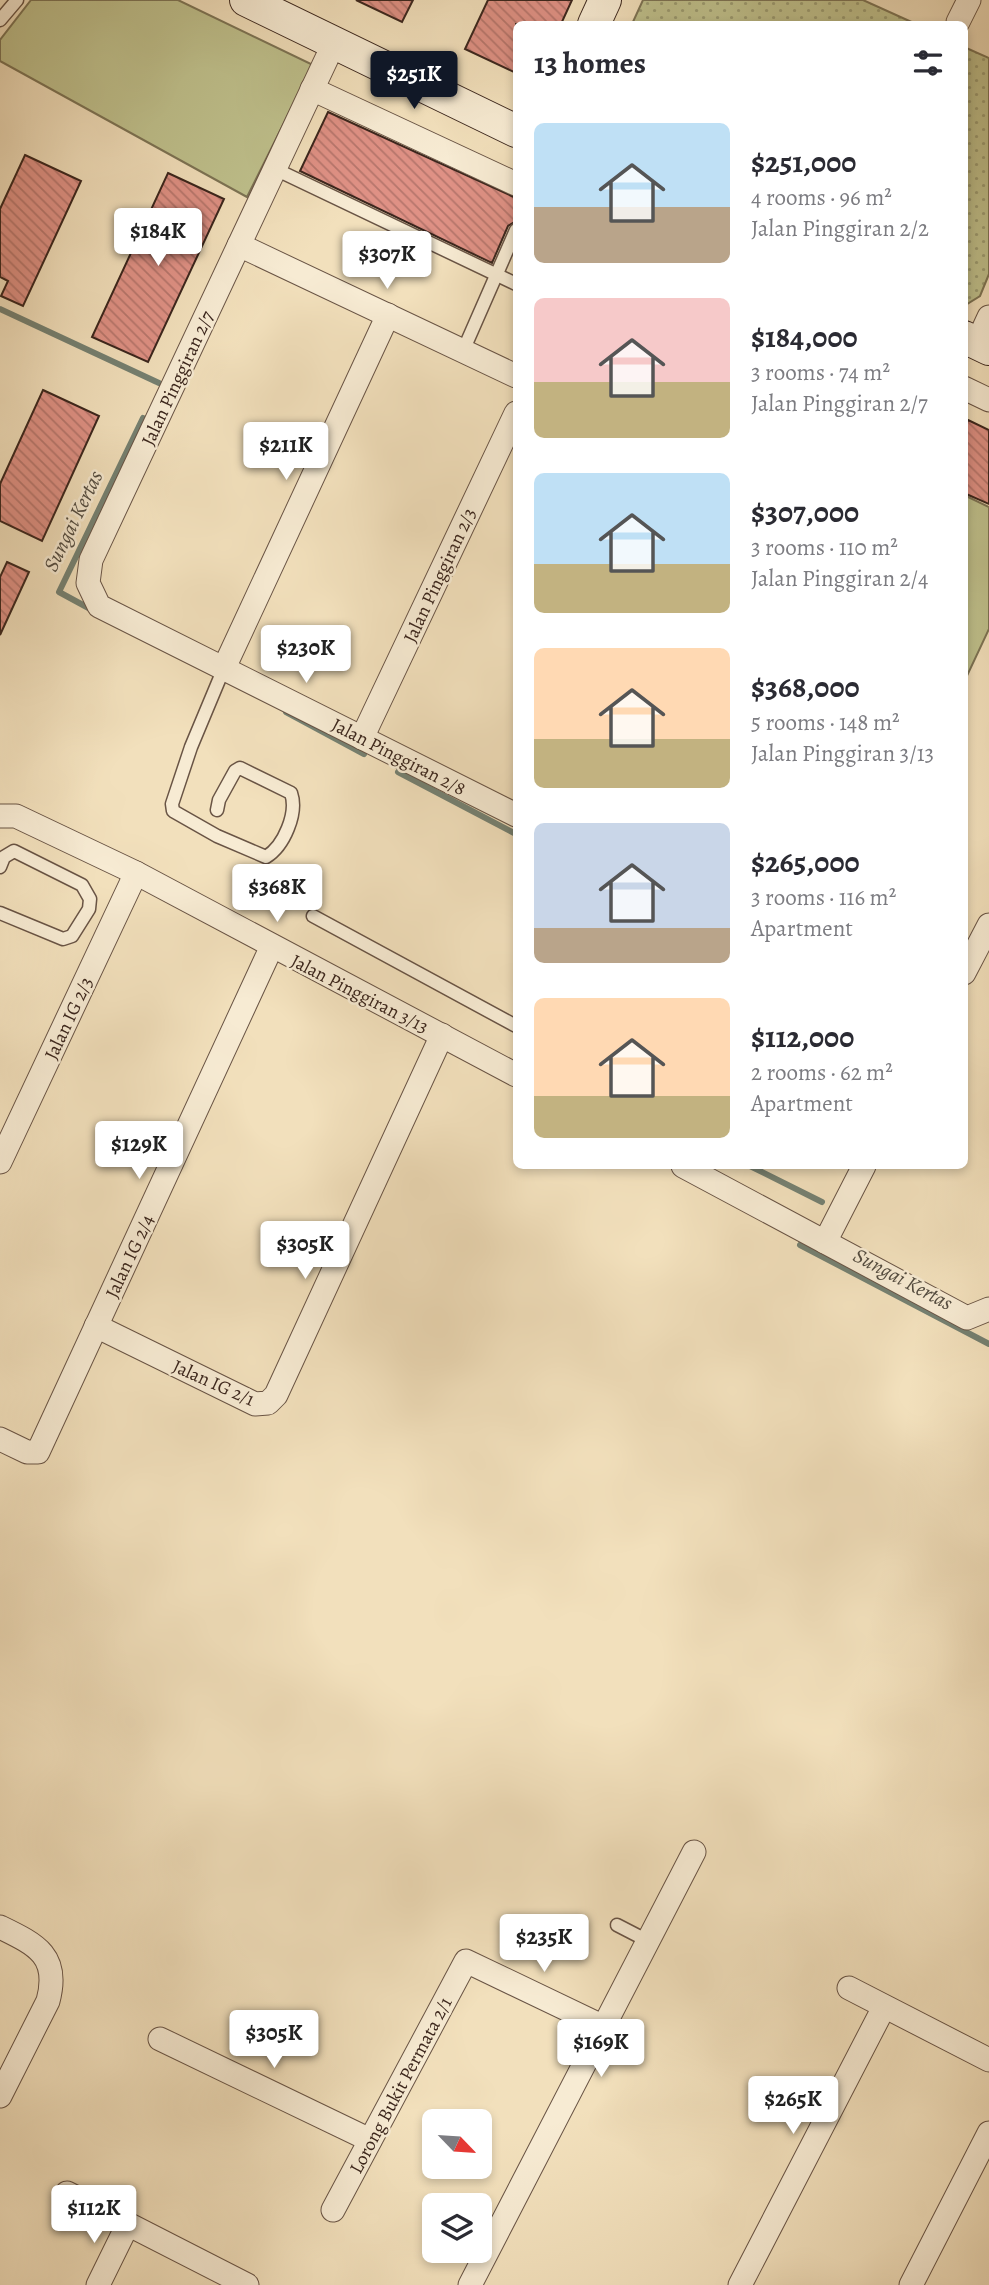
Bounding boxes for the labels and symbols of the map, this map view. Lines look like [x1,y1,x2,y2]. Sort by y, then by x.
pin: $251K [365,52,463,111]
pin: $184K [109,208,207,268]
pin: $307K [338,232,436,291]
street label: Jalan Pinggiran 2/7 [135,307,221,450]
pin: $211K [237,422,335,482]
water label: Sungai Kertas [37,466,109,576]
street label: Jalan Pinggiran 2/3 [397,504,483,647]
pin: $230K [257,626,355,685]
street label: Jalan Pinggiran 2/8 [327,712,470,802]
pin: $368K [228,864,326,924]
street label: Jalan Pinggiran 3/13 [286,948,433,1040]
street label: Jalan IG 2/3 [38,973,99,1064]
pin: $129K [90,1122,188,1181]
street label: Jalan IG 2/4 [99,1210,161,1302]
pin: $305K [256,1222,354,1281]
water label: Sungai Kertas [848,1241,958,1317]
street label: Jalan IG 2/1 [168,1353,259,1413]
pin: $235K [495,1914,593,1974]
street label: Lorong Bukit Permata 2/1 [343,1992,459,2178]
pin: $305K [225,2010,323,2070]
pin: $169K [552,2020,650,2079]
pin: $265K [744,2076,842,2136]
north arrow [422,2109,492,2179]
pin: $112K [45,2186,143,2245]

